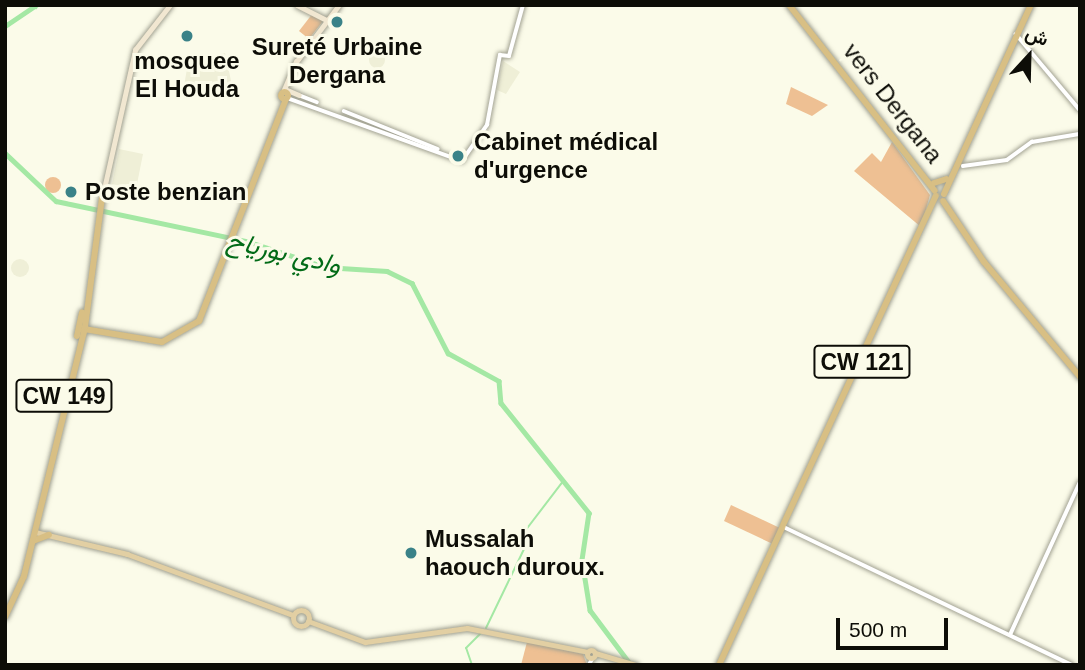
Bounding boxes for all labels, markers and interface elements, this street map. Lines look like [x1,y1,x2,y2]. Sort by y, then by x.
marker: Sureté Urbaine Dergana [329,14,345,30]
north arrow [994,21,1064,91]
text: ش [1023,22,1052,50]
marker: mosquee El Houda [179,28,195,44]
place label: Sureté Urbaine Dergana [252,33,422,89]
street label: vers Dergana [837,37,949,169]
place label: mosquee El Houda [134,47,240,103]
place label: Cabinet médical d'urgence [474,128,658,184]
marker: Cabinet médical d'urgence [448,146,468,166]
place label: Poste benzian [85,178,246,206]
marker: Poste benzian [63,184,79,200]
water label: وادي بورياح [224,225,344,281]
road number: CW 121 [813,342,911,382]
road number: CW 149 [15,376,113,416]
place label: Mussalah haouch duroux. [425,525,605,581]
marker: Mussalah haouch duroux. [403,545,419,561]
scale bar [840,604,952,648]
text: 500 m [849,618,907,641]

